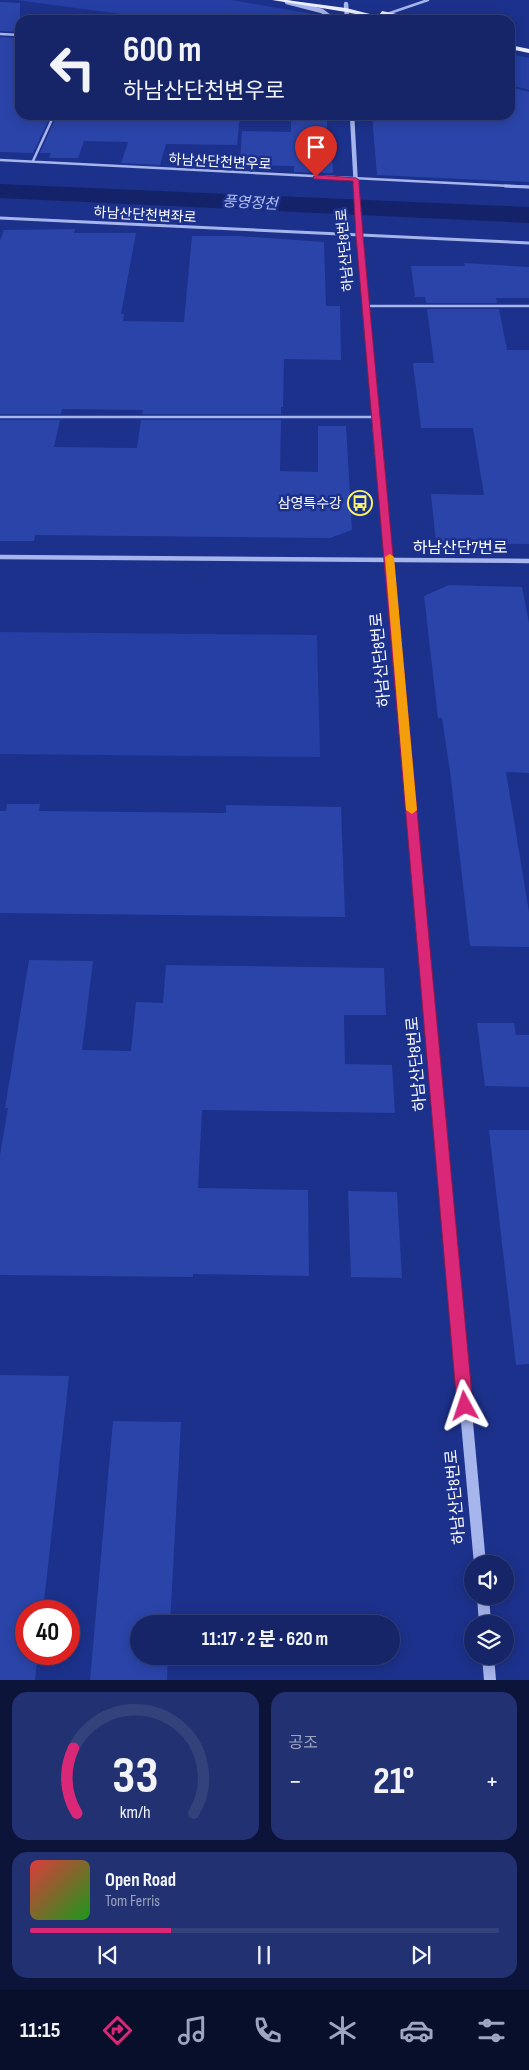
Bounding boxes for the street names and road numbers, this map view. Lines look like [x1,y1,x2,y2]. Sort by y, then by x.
street label: 하남산단천변우로 [168,151,272,173]
street label: 하남산단천변좌로 [93,204,197,226]
street label: 하남산단8번로 [333,208,357,292]
street label: 하남산단7번로 [413,539,508,558]
street label: 하남산단8번로 [367,611,395,708]
street label: 하남산단8번로 [403,1015,431,1112]
street label: 하남산단8번로 [442,1448,470,1545]

